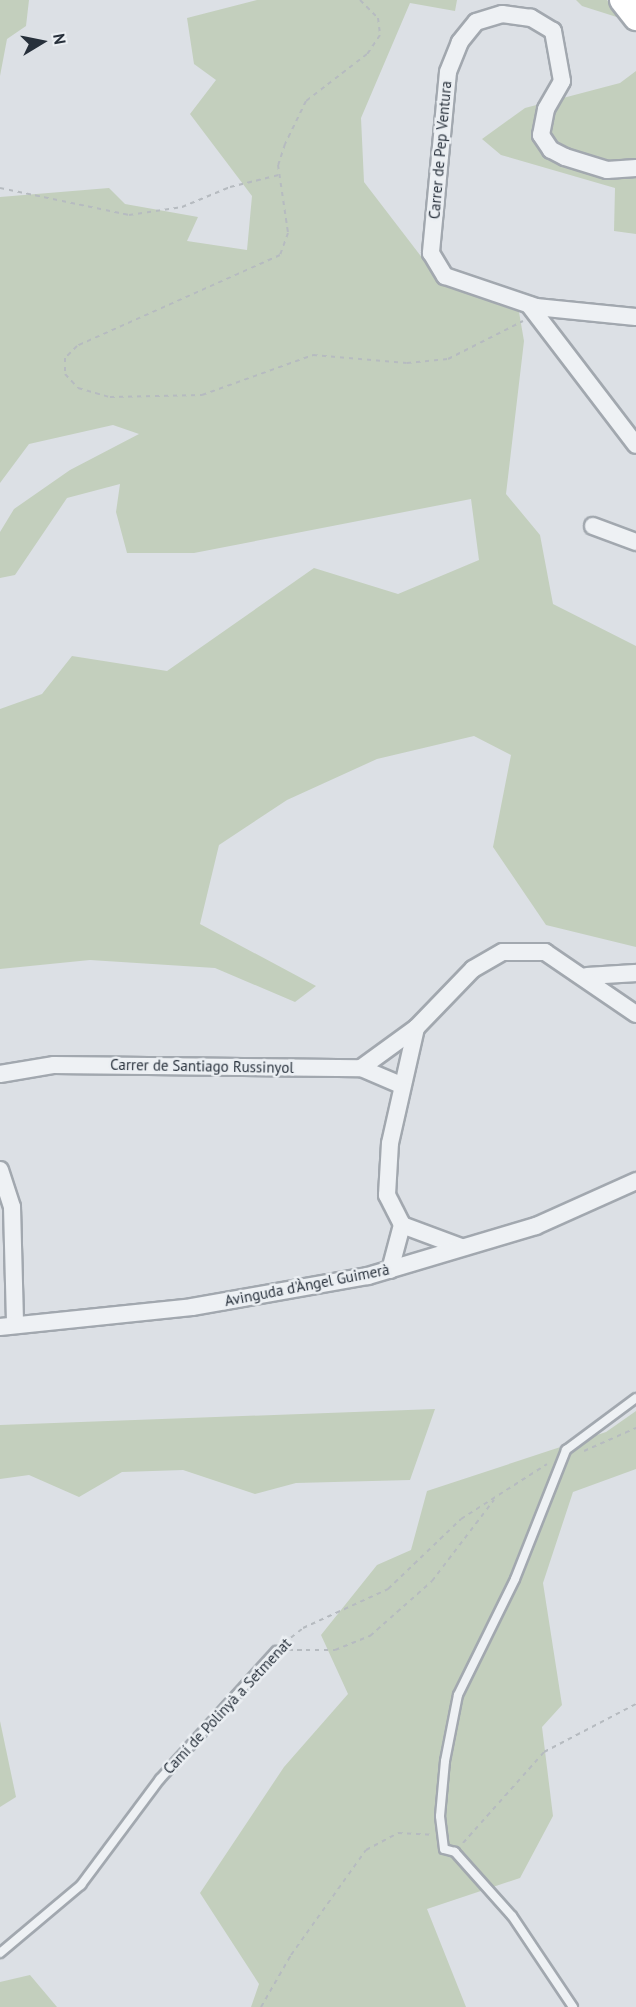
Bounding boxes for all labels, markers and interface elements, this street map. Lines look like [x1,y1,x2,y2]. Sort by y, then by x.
north arrow [12,12,72,72]
text: N [49,32,70,46]
street label: Carrer de Pep Ventura [425,80,455,220]
street label: Carrer de Santiago Russinyol [110,1055,294,1077]
street label: Avinguda d'Àngel Guimerà [223,1260,391,1310]
street label: Camí de Polinyà a Setmenat [159,1634,295,1778]

